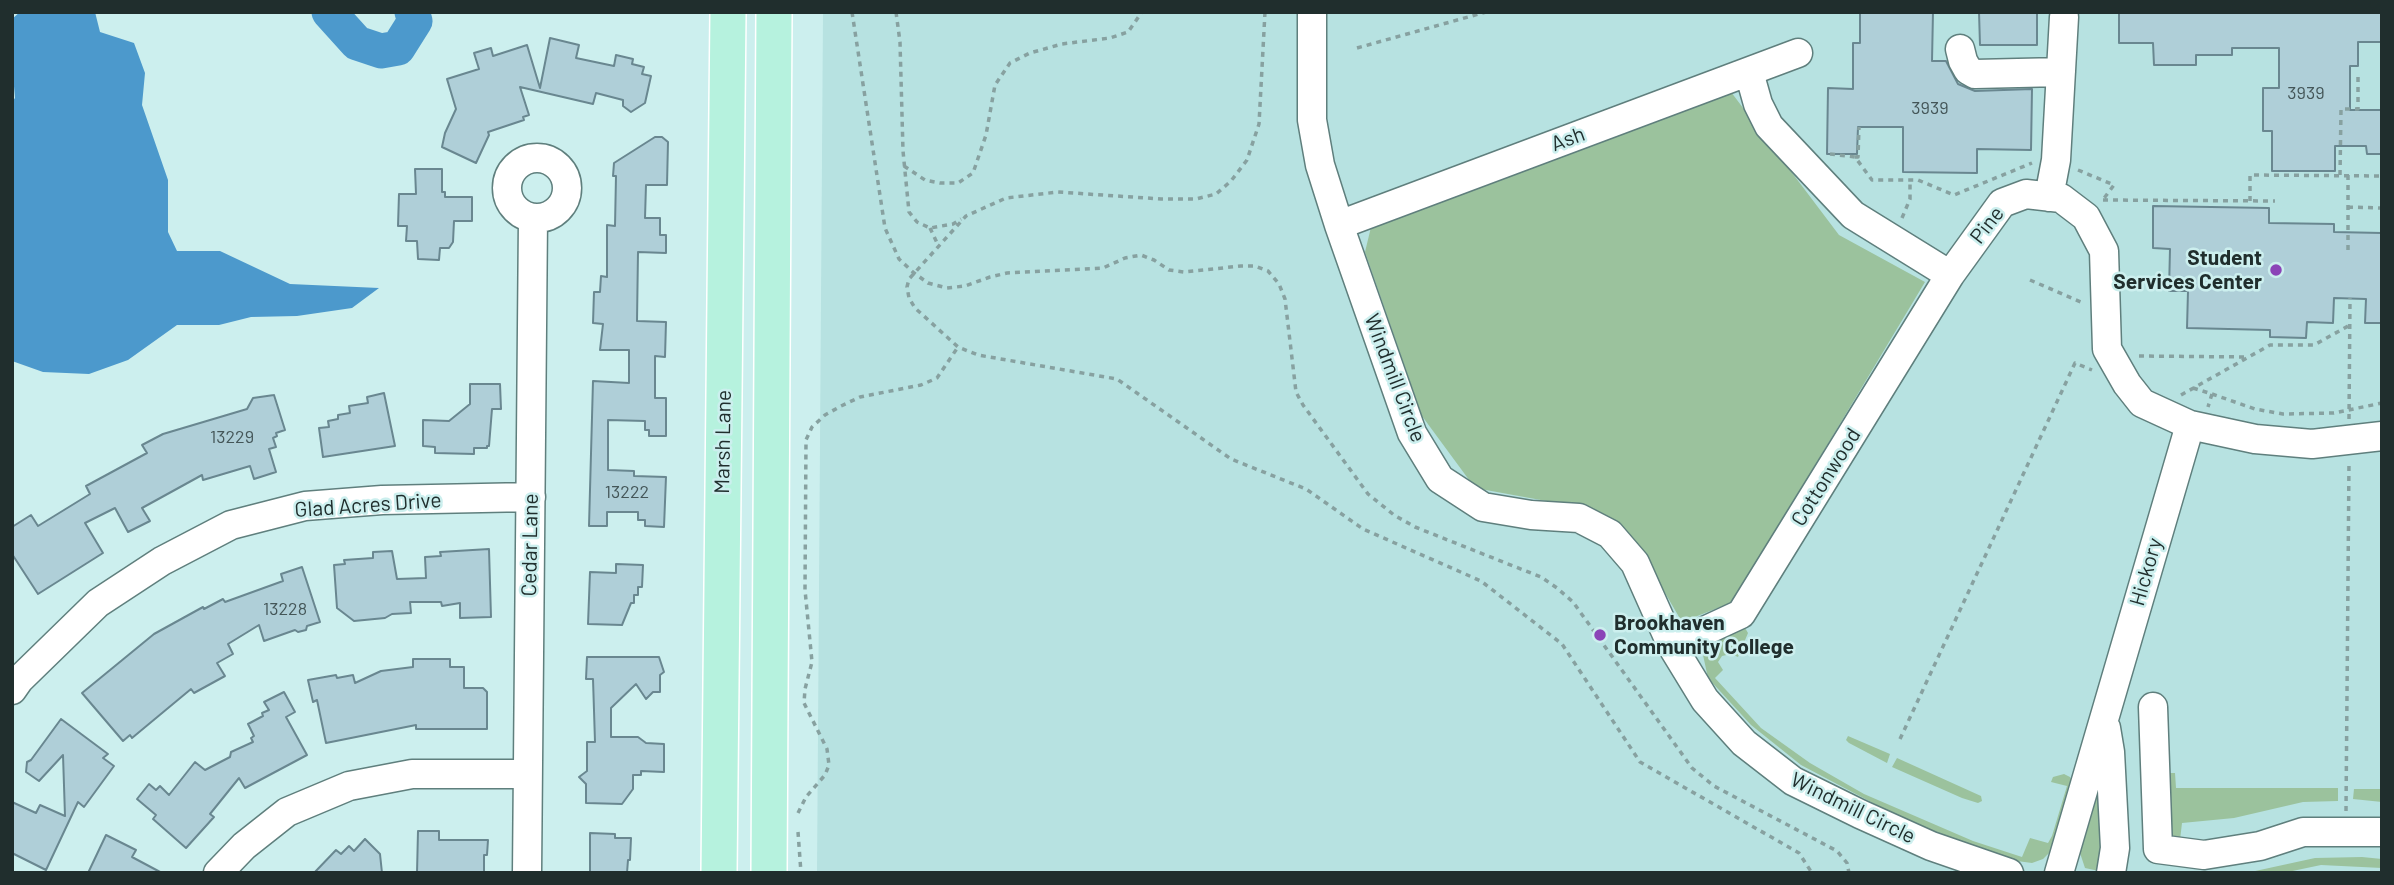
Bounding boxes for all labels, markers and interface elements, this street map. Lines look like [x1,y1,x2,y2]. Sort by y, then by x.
house number: 3939 [2287,82,2325,104]
house number: 3939 [1911,97,1949,119]
street label: Ash [1548,121,1588,157]
street label: Pine [1965,201,2009,249]
place label: Student Services Center [2113,245,2262,295]
marker: Student Services Center [2268,262,2284,278]
street label: Windmill Circle [1359,310,1431,446]
street label: Marsh Lane [709,390,737,494]
street label: Cottonwood [1786,423,1866,531]
house number: 13229 [210,426,254,448]
house number: 13222 [605,481,649,503]
street label: Glad Acres Drive [294,487,442,523]
street label: Cedar Lane [517,493,543,597]
street label: Hickory [2124,535,2168,609]
house number: 13228 [263,598,307,620]
place label: Brookhaven Community College [1614,610,1794,660]
marker: Brookhaven Community College [1592,627,1608,643]
street label: Windmill Circle [1787,767,1919,849]

